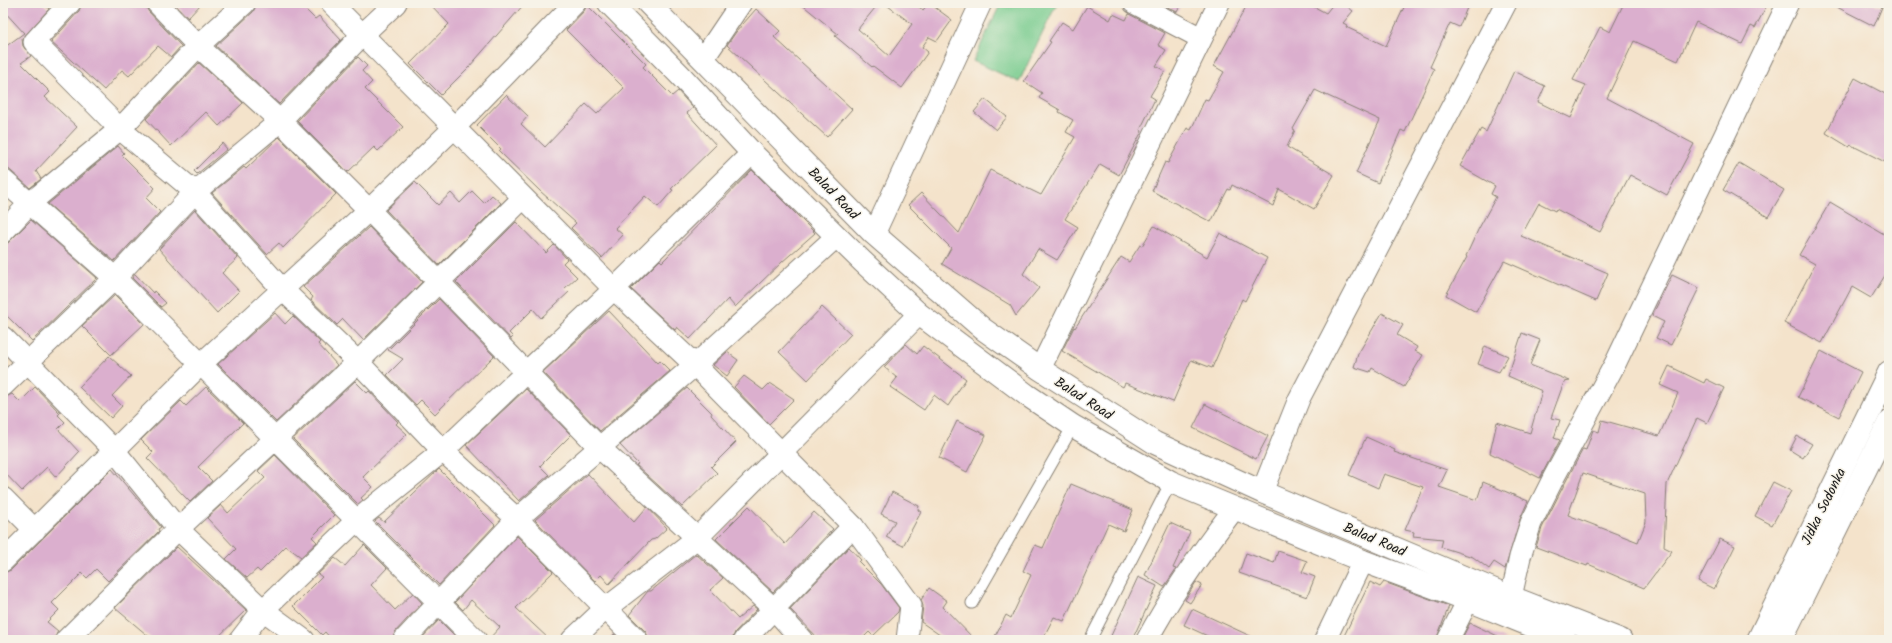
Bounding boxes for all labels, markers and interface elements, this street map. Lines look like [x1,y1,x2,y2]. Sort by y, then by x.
street label: Balad Road [802,162,865,226]
street label: Balad Road [1050,372,1118,427]
street label: Jidka Sodonka [1796,464,1852,549]
street label: Balad Road [1340,517,1410,563]

